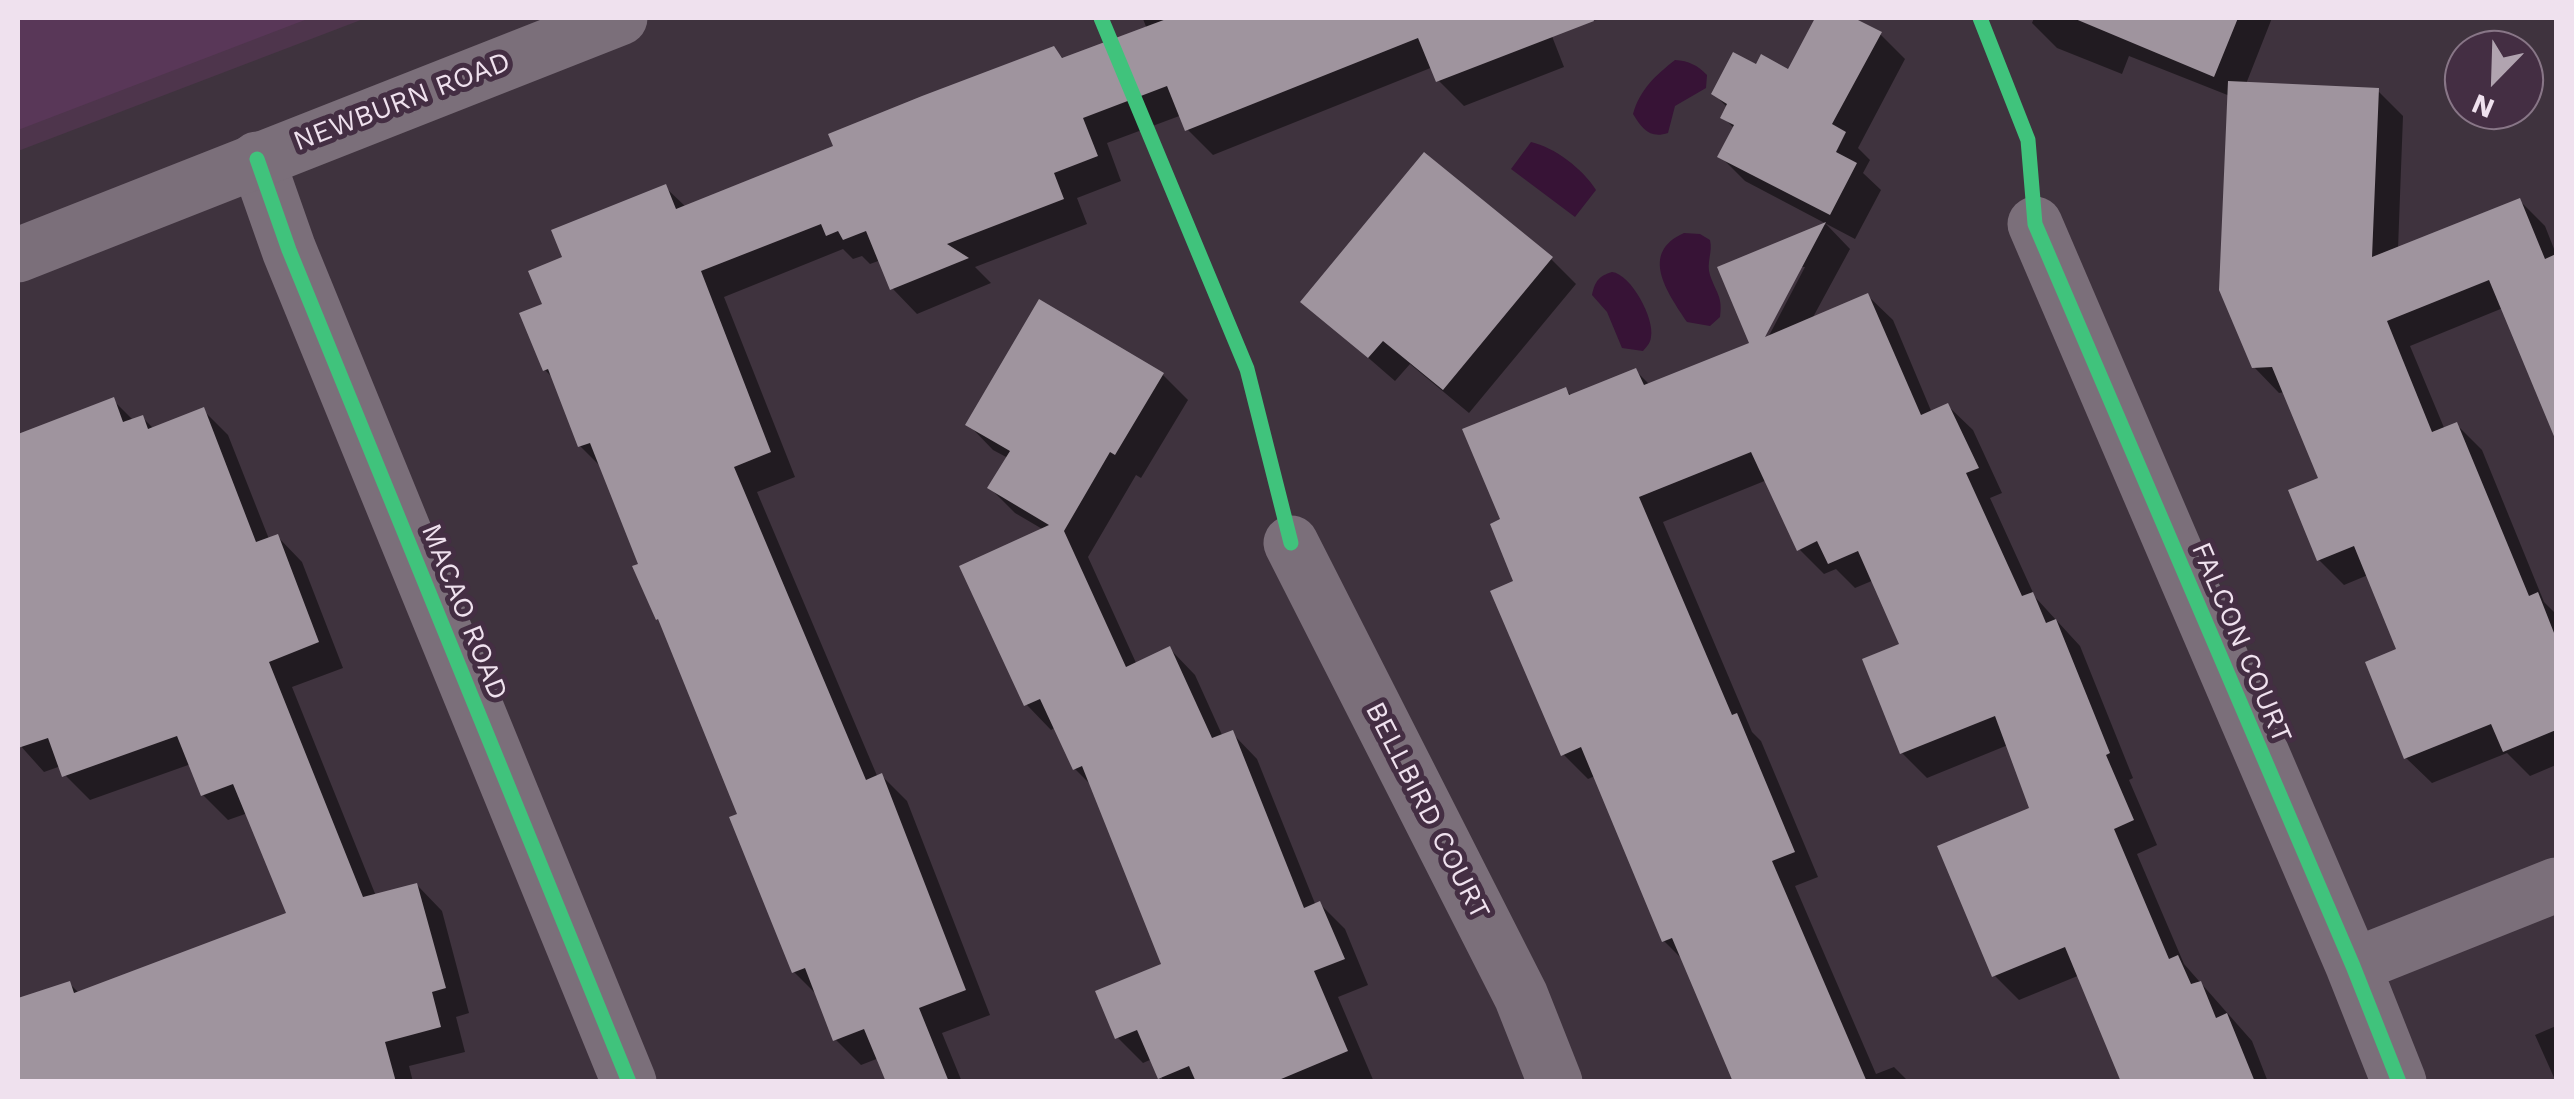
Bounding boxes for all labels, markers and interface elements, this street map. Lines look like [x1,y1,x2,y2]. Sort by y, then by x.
north arrow [2444,30,2544,130]
street label: NEWBURN ROAD [289,45,515,159]
text: N [2467,87,2499,125]
street label: MACAO ROAD [413,519,515,705]
street label: FALCON COURT [2184,538,2298,748]
street label: BELLBIRD COURT [1358,697,1496,925]

